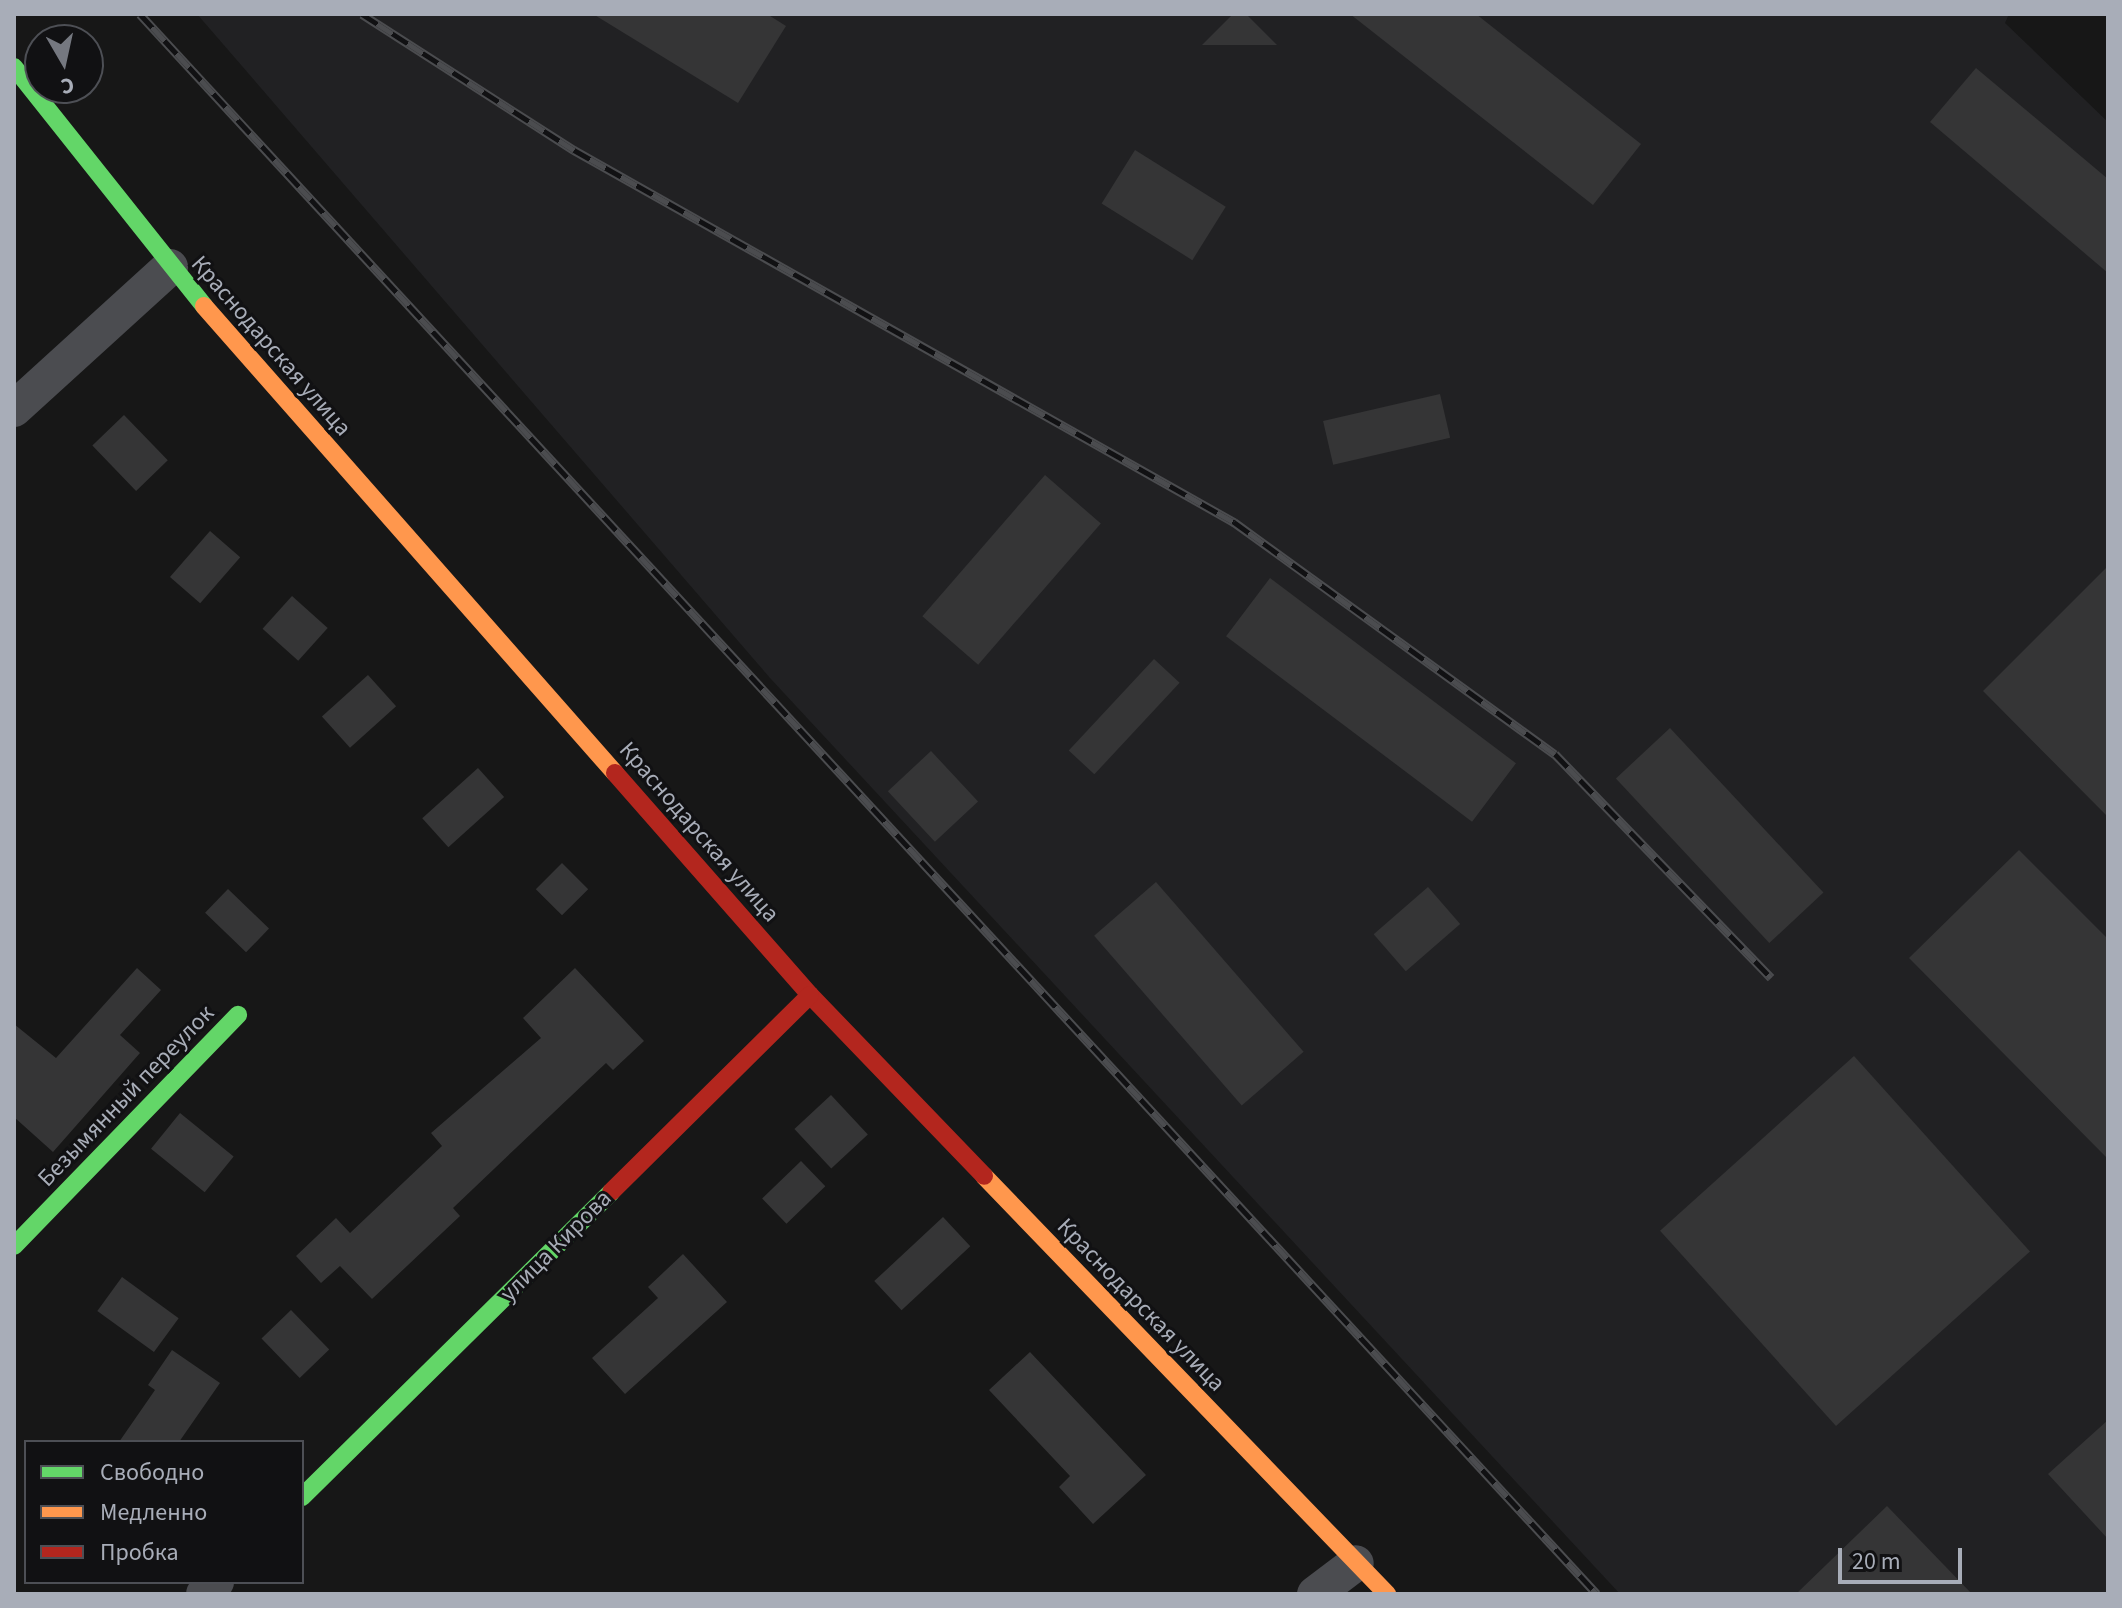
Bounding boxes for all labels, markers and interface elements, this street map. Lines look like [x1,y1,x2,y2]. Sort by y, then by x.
north arrow [24,24,104,104]
text: С [59,69,76,103]
street label: Краснодарская улица [185,250,357,442]
street label: Краснодарская улица [613,736,785,928]
street label: Безымянный переулок [32,999,220,1193]
street label: улица Кирова [494,1184,618,1308]
street label: Краснодарская улица [1051,1212,1231,1398]
legend [24,1440,304,1584]
text: Свободно [100,1455,204,1490]
text: Медленно [100,1495,207,1530]
scale bar [1842,1532,1966,1582]
text: Пробка [100,1535,179,1570]
text: 20 m [1852,1544,1901,1579]

